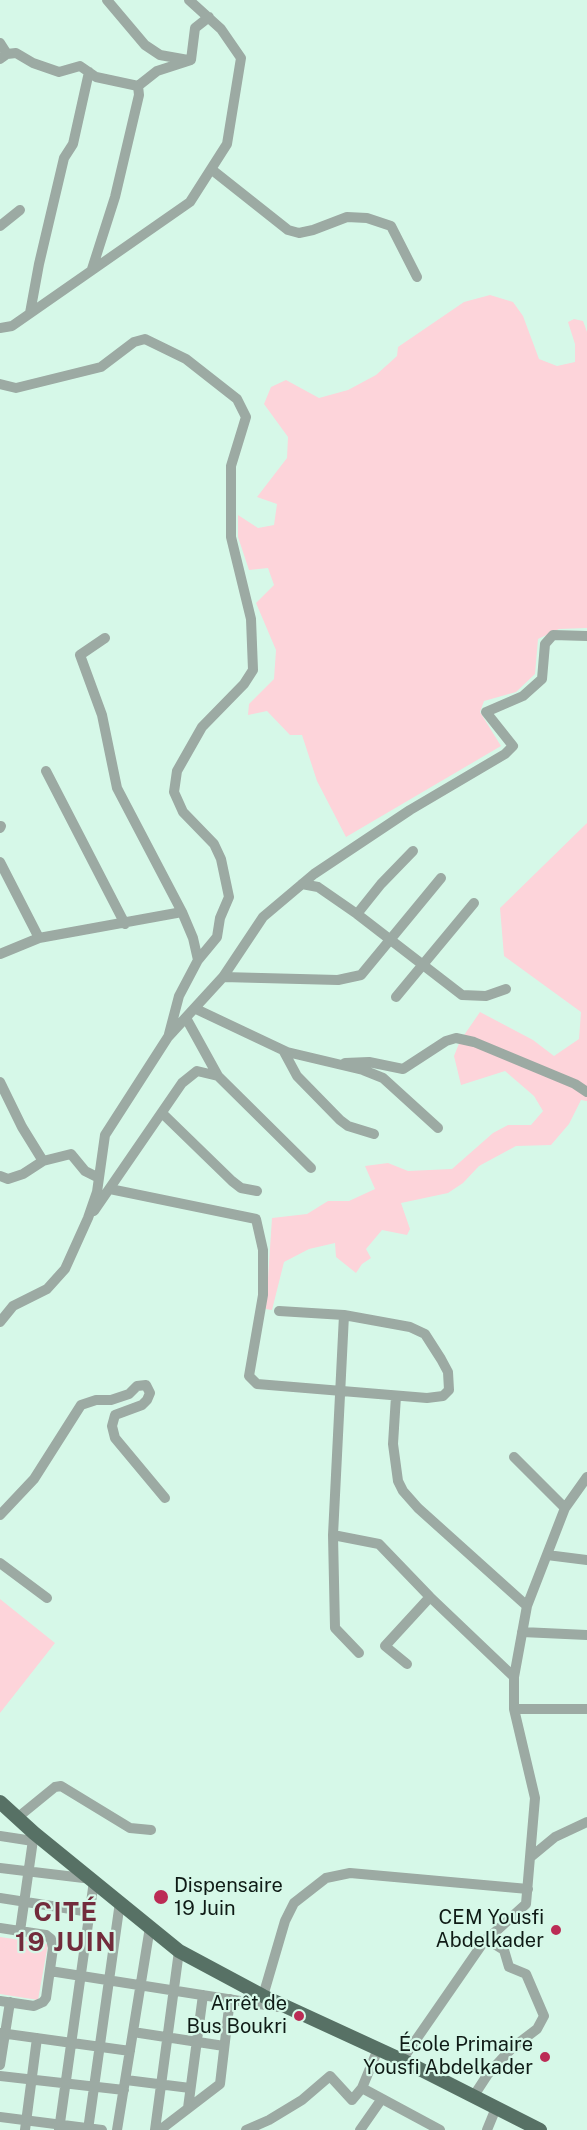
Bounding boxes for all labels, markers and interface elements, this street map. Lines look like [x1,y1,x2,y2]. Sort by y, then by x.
place label: Dispensaire 19 Juin [174,1874,283,1921]
marker: Dispensaire 19 Juin [152,1888,170,1906]
district label: CITÉ 19 JUIN [15,1897,117,1958]
place label: CEM Yousfi Abdelkader [436,1906,544,1953]
marker: CEM Yousfi Abdelkader [549,1923,563,1937]
place label: Arrêt de Bus Boukri [187,1992,287,2039]
marker: Arrêt de Bus Boukri [292,2009,306,2023]
place label: École Primaire Yousfi Abdelkader [363,2033,533,2080]
marker: École Primaire Yousfi Abdelkader [538,2050,552,2064]

